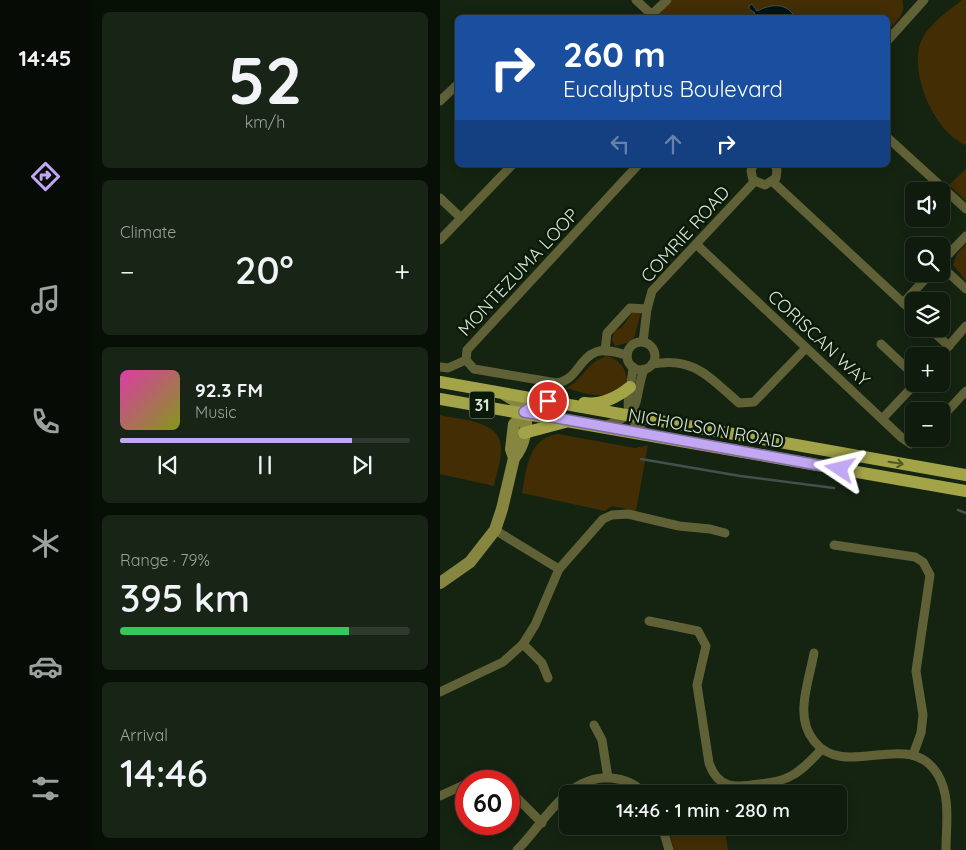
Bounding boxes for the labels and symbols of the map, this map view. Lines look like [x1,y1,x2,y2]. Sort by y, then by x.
street label: COMRIE ROAD [636,181,734,287]
street label: MONTEZUMA LOOP [453,203,583,341]
street label: CORISCAN WAY [763,285,875,391]
pin [527,380,569,422]
road number: 31 [470,392,494,418]
street label: NICHOLSON ROAD [626,403,786,453]
position arrow [813,442,865,494]
one-way arrow [887,459,903,469]
speed limit sign: 60 [455,770,520,835]

